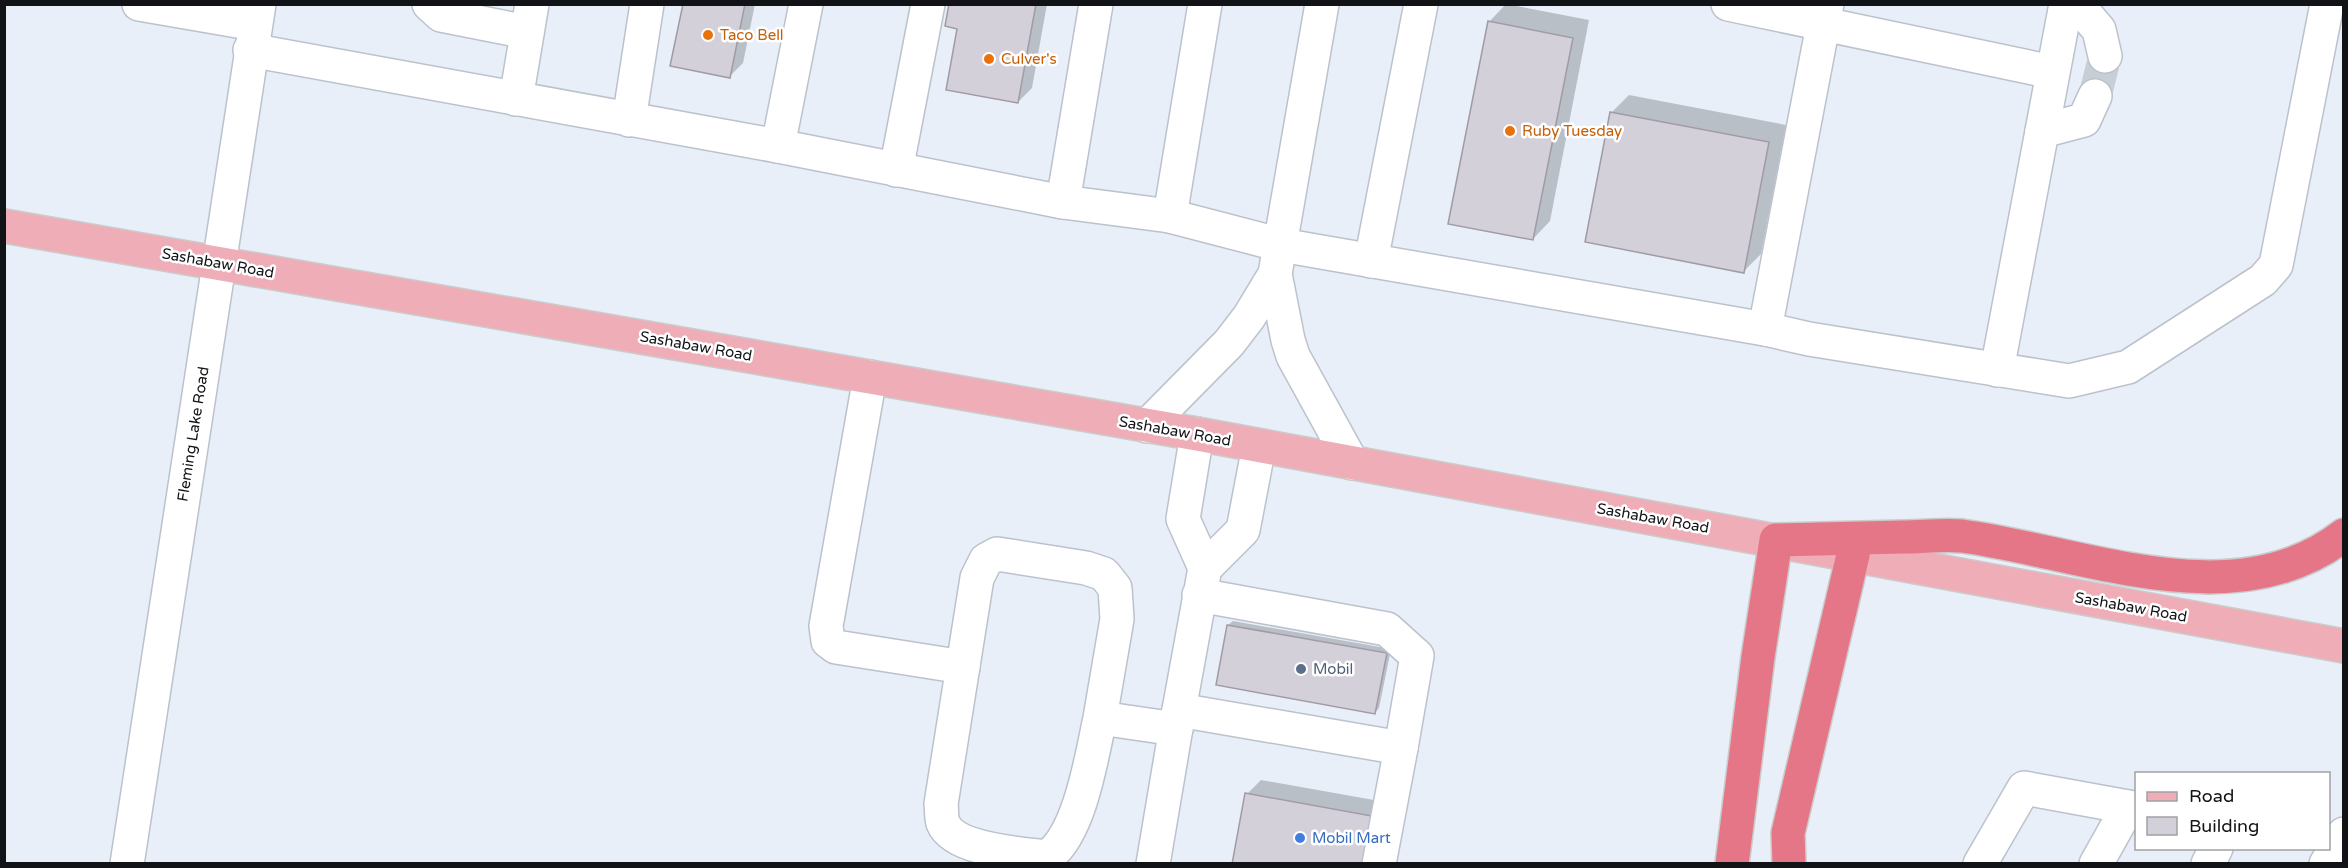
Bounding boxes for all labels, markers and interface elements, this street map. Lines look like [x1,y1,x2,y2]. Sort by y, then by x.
place label: Taco Bell [720,26,784,44]
marker: Taco Bell [701,28,715,42]
place label: Culver's [1001,50,1057,68]
marker: Culver's [982,52,996,66]
place label: Ruby Tuesday [1522,122,1622,140]
marker: Ruby Tuesday [1503,124,1517,138]
street label: Sashabaw Road [160,244,276,282]
street label: Sashabaw Road [638,327,754,365]
street label: Fleming Lake Road [173,365,213,503]
street label: Sashabaw Road [1117,412,1233,450]
street label: Sashabaw Road [1595,499,1711,537]
street label: Sashabaw Road [2073,588,2189,626]
place label: Mobil [1313,660,1353,678]
marker: Mobil [1294,662,1308,676]
legend [2135,772,2330,850]
text: Road [2189,785,2234,807]
text: Building [2189,815,2259,837]
place label: Mobil Mart [1312,829,1391,847]
marker: Mobil Mart [1293,831,1307,845]

